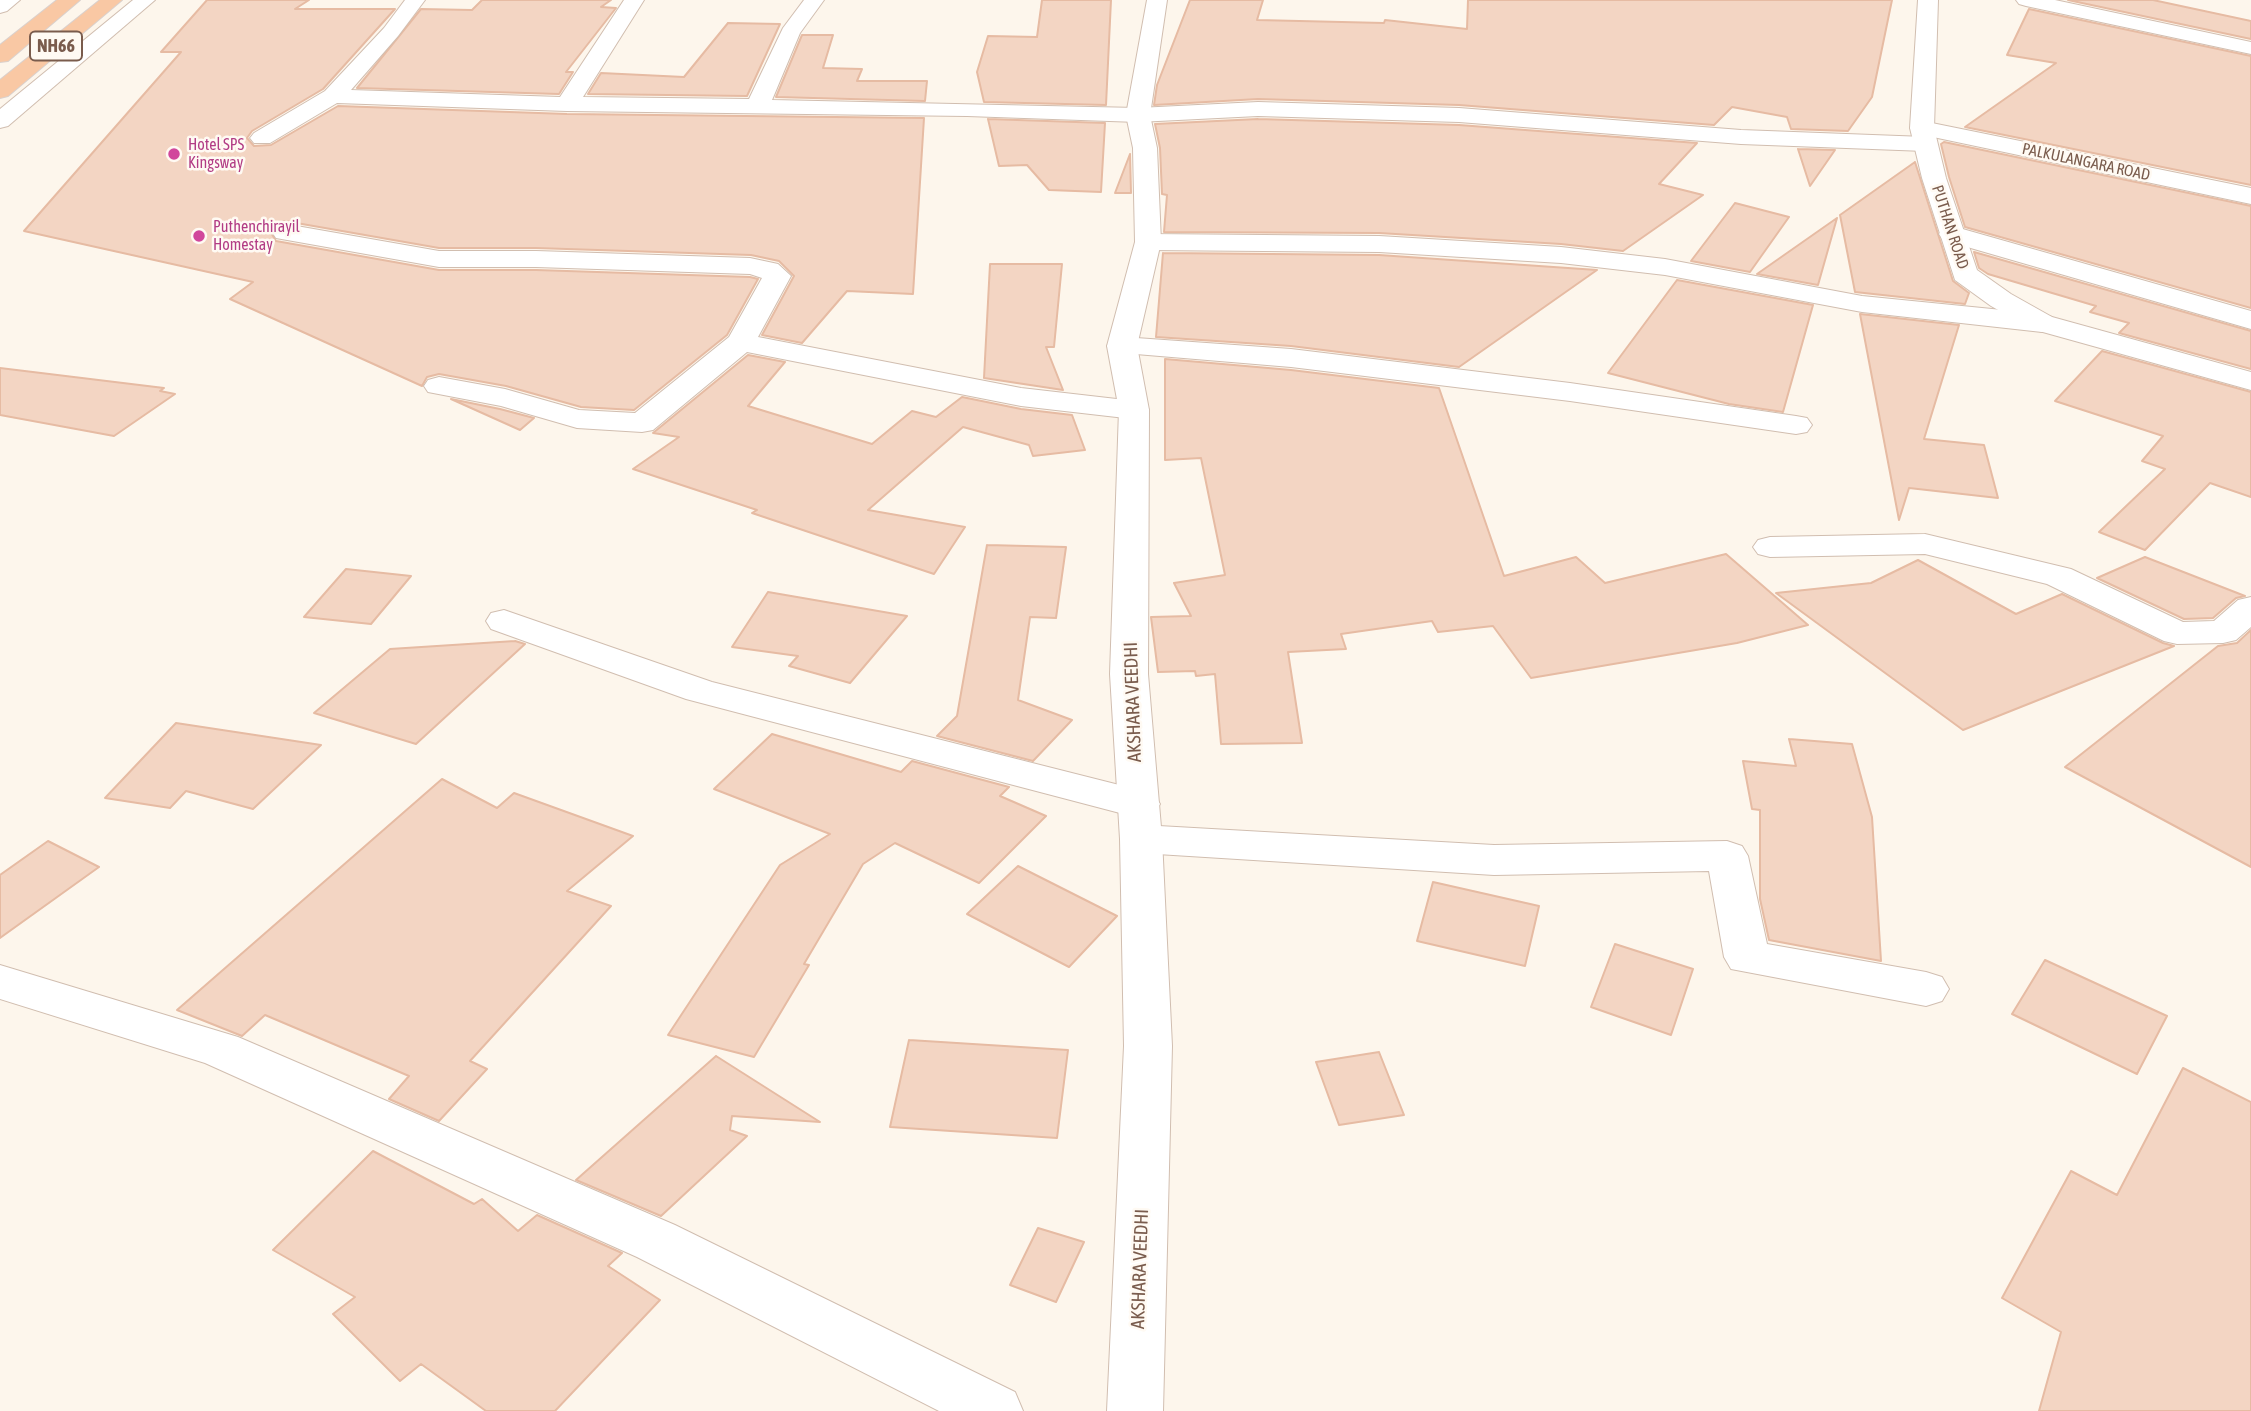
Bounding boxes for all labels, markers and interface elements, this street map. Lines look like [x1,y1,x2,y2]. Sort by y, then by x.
road number: NH66 [30,32,82,60]
place label: Hotel SPS Kingsway [188,135,244,173]
street label: PALKULANGARA ROAD [2020,139,2152,185]
marker: Hotel SPS Kingsway [166,146,182,162]
street label: PUTHAN ROAD [1927,183,1973,271]
place label: Puthenchirayil Homestay [213,217,300,255]
marker: Puthenchirayil Homestay [191,228,207,244]
street label: AKSHARA VEEDHI [1120,641,1146,763]
street label: AKSHARA VEEDHI [1127,1208,1153,1330]

